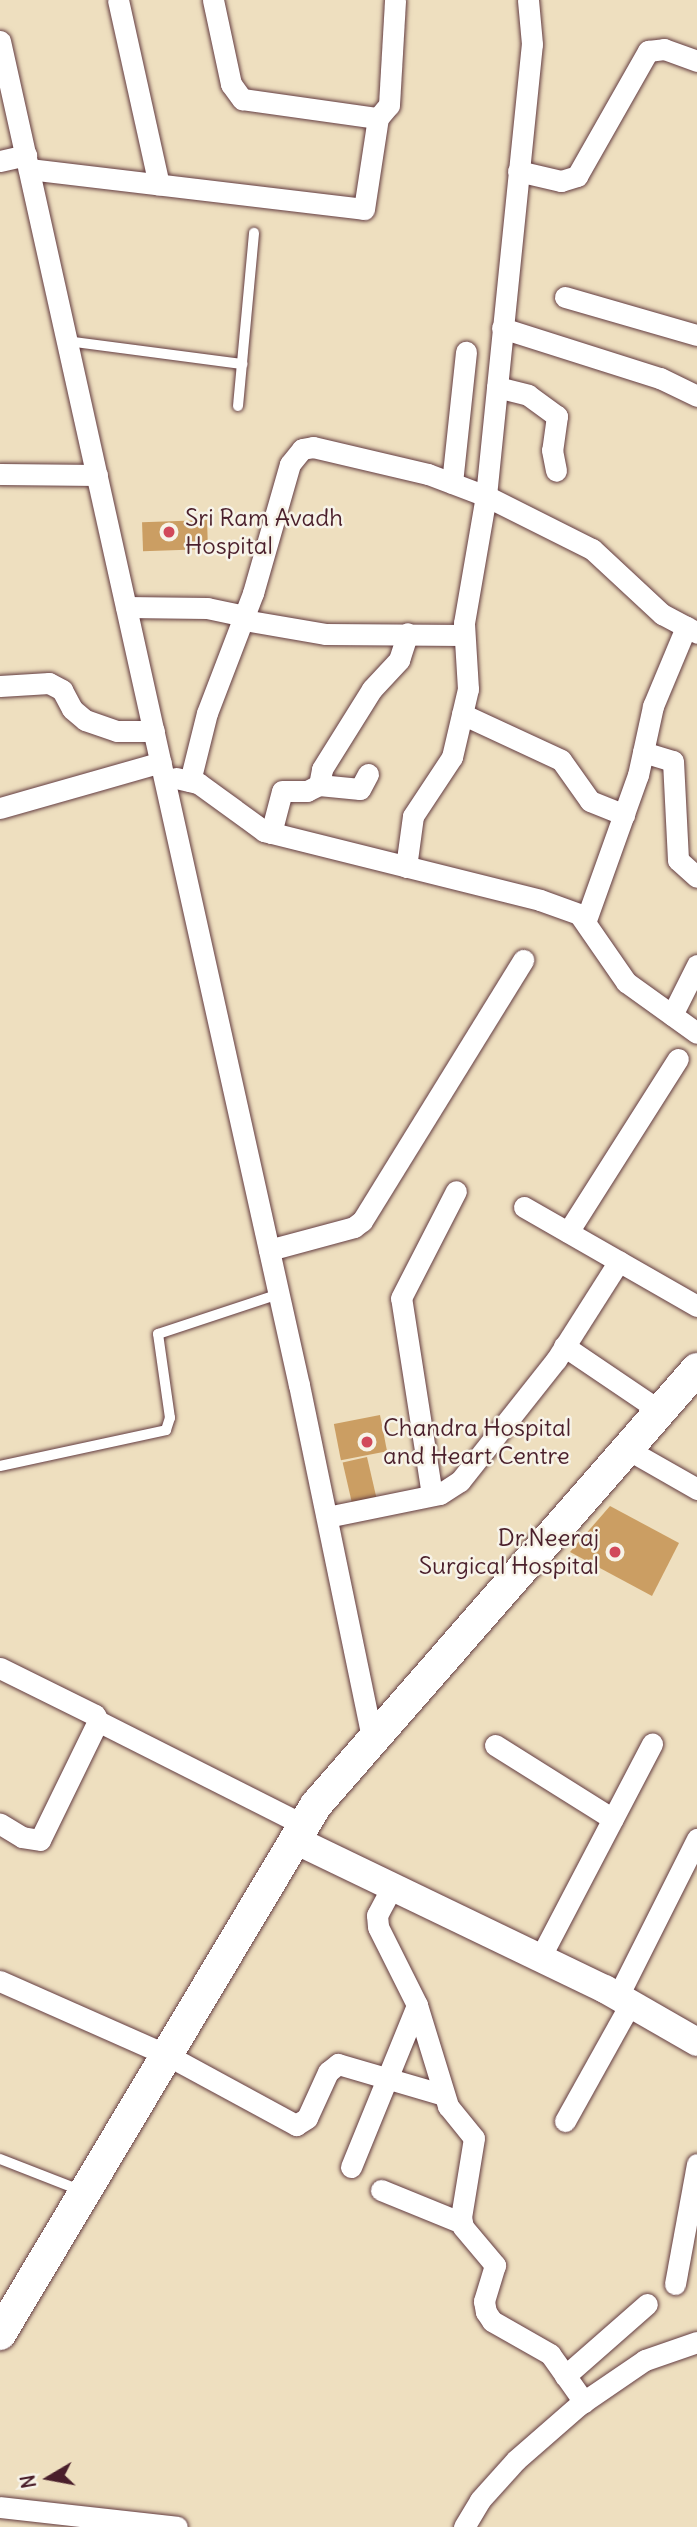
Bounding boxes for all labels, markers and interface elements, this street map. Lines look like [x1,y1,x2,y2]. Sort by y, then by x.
place label: Sri Ram Avadh Hospital [185,504,343,560]
marker: Sri Ram Avadh Hospital [159,522,179,542]
place label: Chandra Hospital and Heart Centre [383,1414,571,1470]
marker: Chandra Hospital and Heart Centre [357,1432,377,1452]
place label: Dr.Neeraj Surgical Hospital [419,1524,599,1580]
marker: Dr.Neeraj Surgical Hospital [605,1542,625,1562]
north arrow [14,2443,84,2513]
text: N [15,2473,41,2490]

